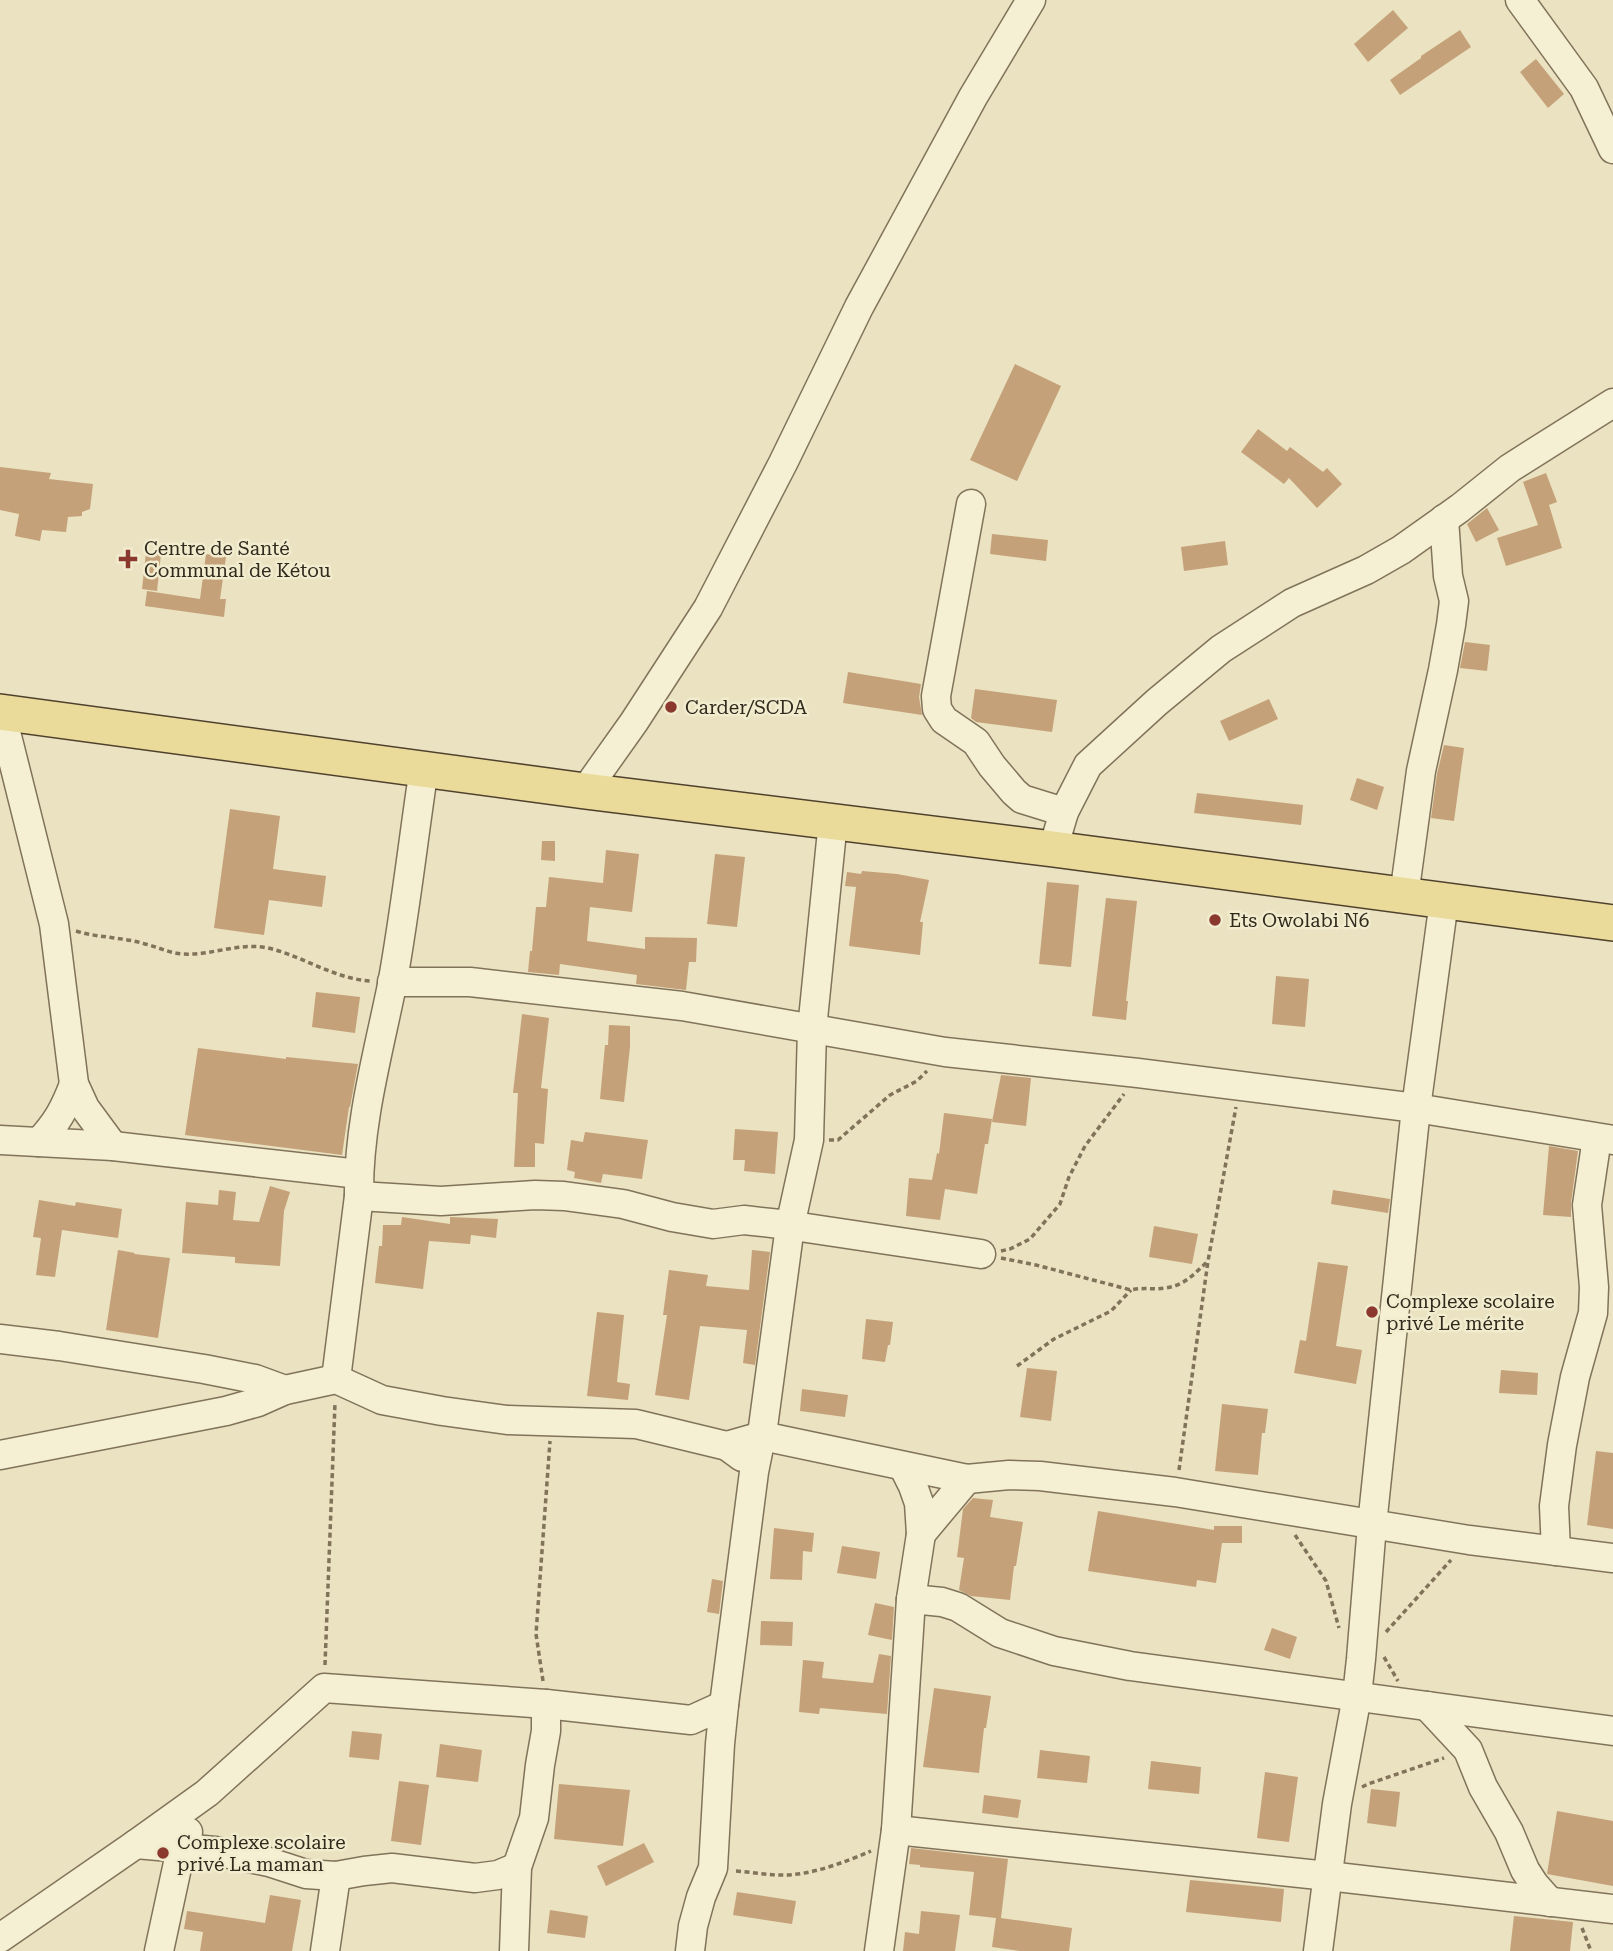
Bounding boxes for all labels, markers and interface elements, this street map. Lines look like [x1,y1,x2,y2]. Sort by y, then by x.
place label: Centre de Santé Communal de Kétou [144,537,331,582]
marker: Centre de Santé Communal de Kétou [118,549,138,569]
place label: Carder/SCDA [685,696,808,719]
marker: Carder/SCDA [663,699,679,715]
place label: Ets Owolabi N6 [1229,909,1369,932]
marker: Ets Owolabi N6 [1207,912,1223,928]
place label: Complexe scolaire privé Le mérite [1386,1290,1555,1335]
marker: Complexe scolaire privé Le mérite [1364,1304,1380,1320]
place label: Complexe scolaire privé La maman [177,1831,346,1876]
marker: Complexe scolaire privé La maman [155,1845,171,1861]

